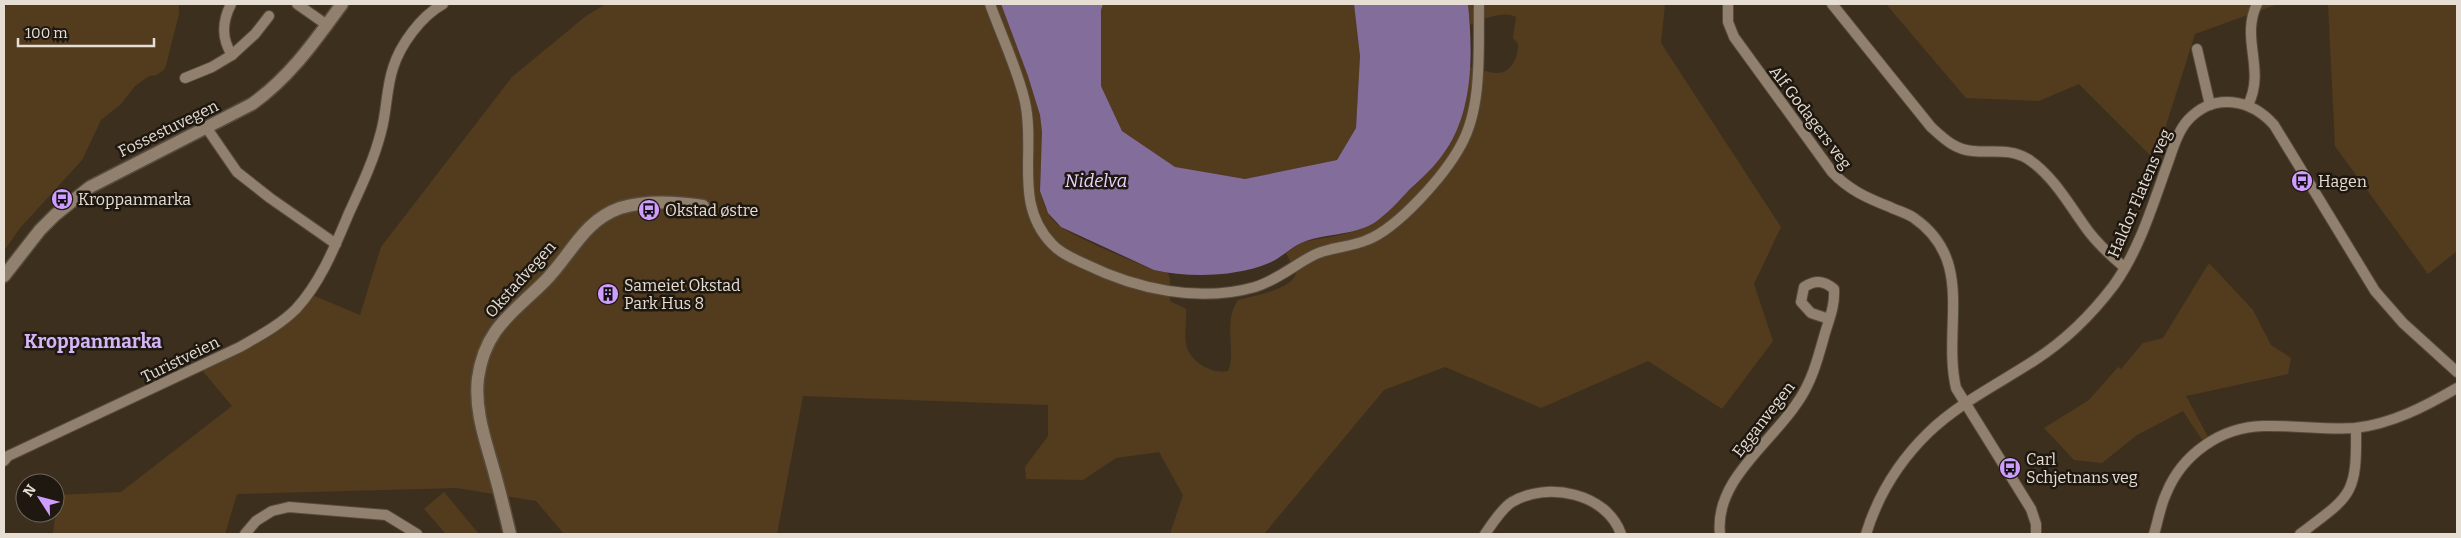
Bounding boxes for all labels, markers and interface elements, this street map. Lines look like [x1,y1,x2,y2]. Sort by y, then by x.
scale bar [18,15,154,47]
text: 100 m [25,24,68,42]
street label: Alf Godagers veg [1766,62,1856,173]
street label: Fossestuvegen [115,96,221,161]
street label: Haldor Flatens veg [2104,126,2175,260]
bus stop icon: Hagen [2290,169,2314,193]
water label: Nidelva [1065,170,1127,192]
place label: Hagen [2318,172,2367,191]
bus stop icon: Kroppanmarka [50,187,74,211]
place label: Kroppanmarka [78,190,191,209]
bus stop icon: Okstad østre [637,198,661,222]
place label: Okstad østre [665,201,758,220]
street label: Okstadvegen [481,237,560,321]
place label: Sameiet Okstad Park Hus 8 [624,276,741,313]
building icon: Sameiet Okstad Park Hus 8 [596,282,620,306]
district label: Kroppanmarka [24,330,162,353]
street label: Turistveien [138,332,222,386]
street label: Egganvegen [1728,378,1799,461]
place label: Carl Schjetnans veg [2026,450,2138,487]
bus stop icon: Carl Schjetnans veg [1998,456,2022,480]
north arrow [15,473,65,523]
text: N [20,481,40,500]

